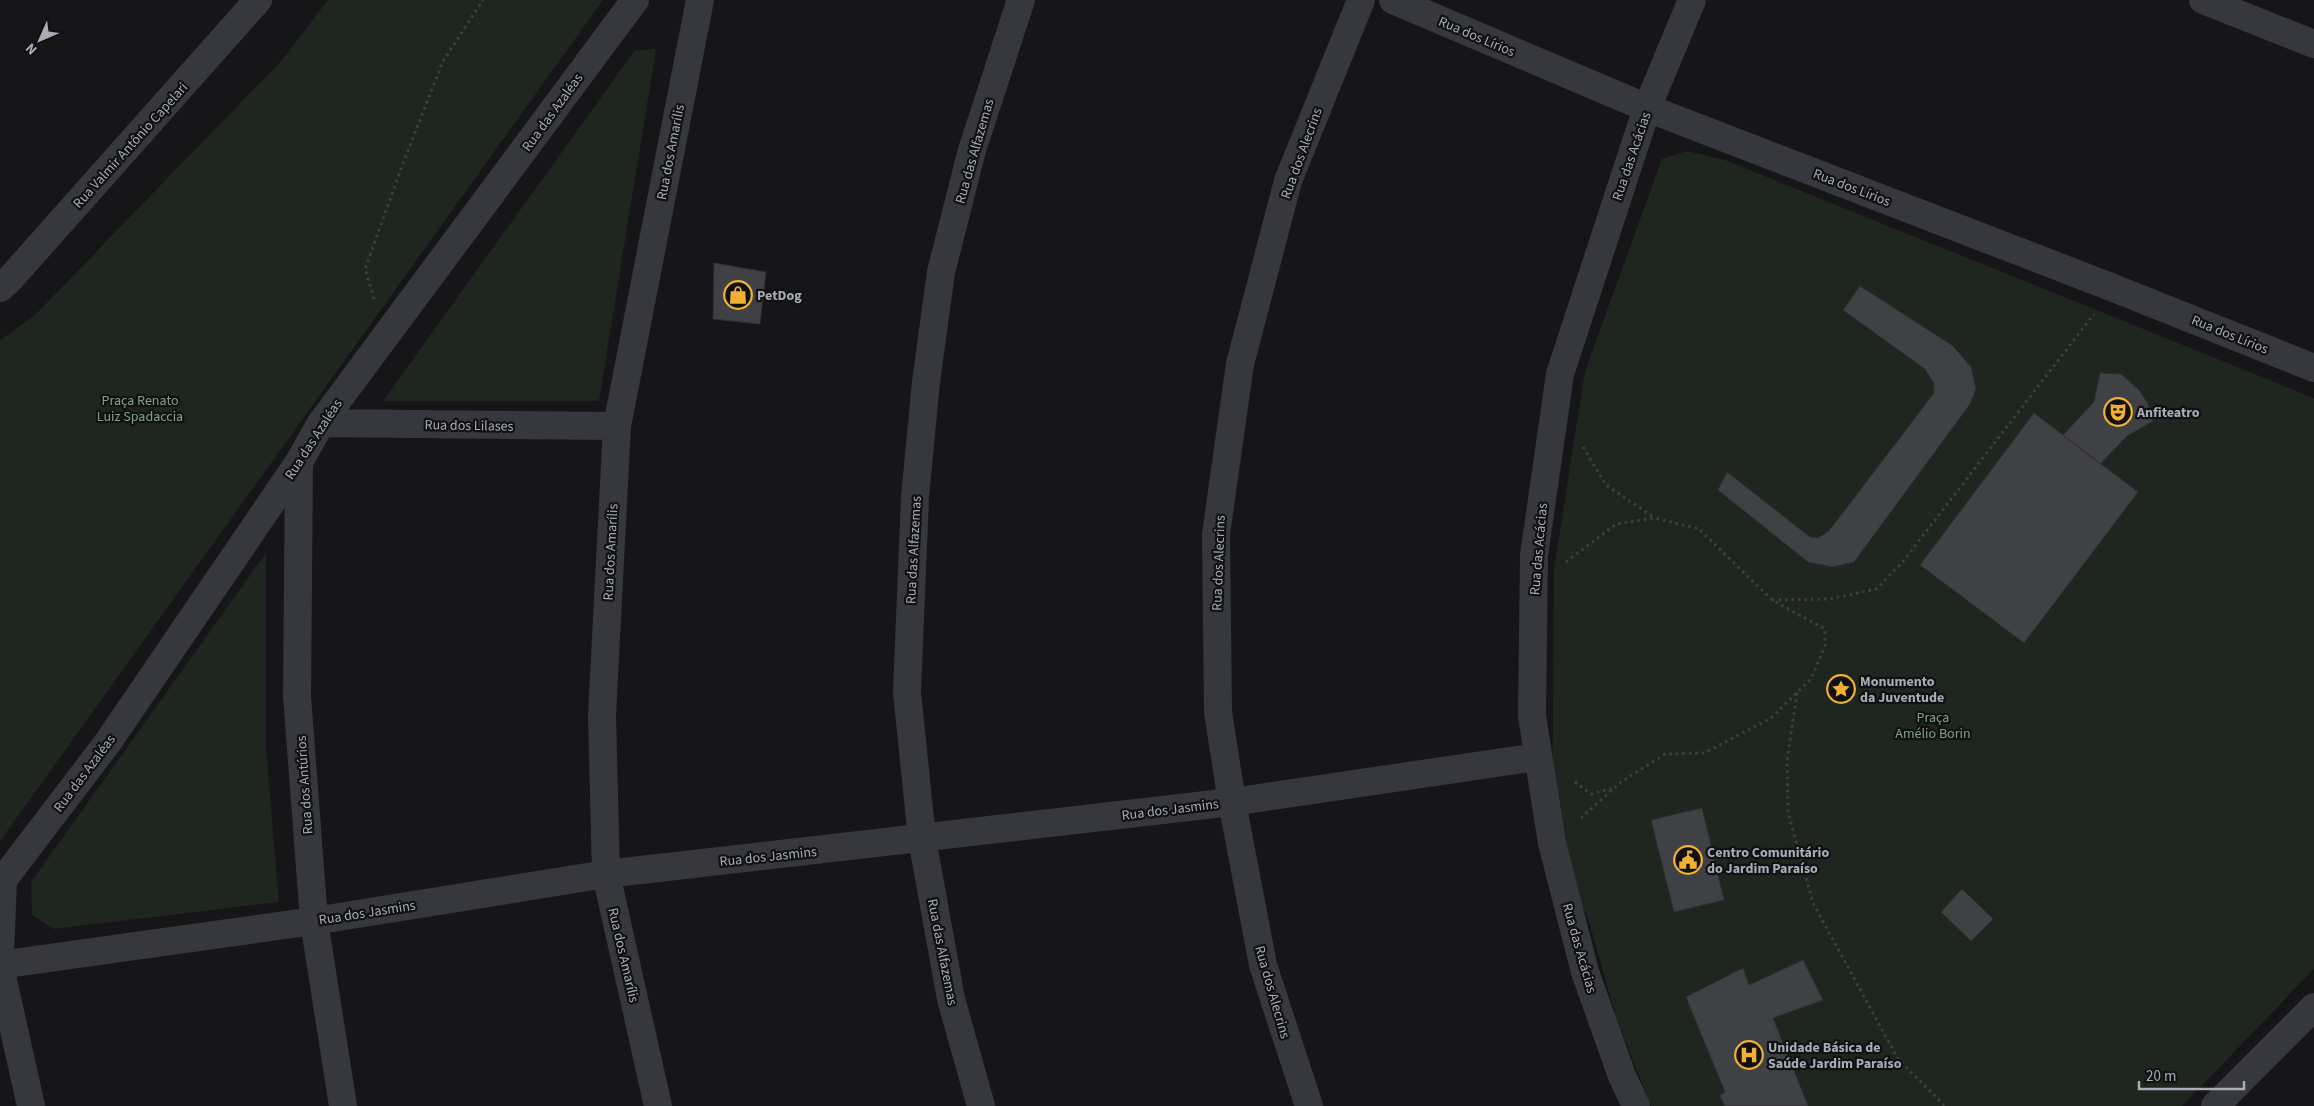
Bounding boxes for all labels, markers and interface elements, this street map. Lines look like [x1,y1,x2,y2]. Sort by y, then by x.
street label: Rua dos Lírios [1435,12,1518,62]
north arrow [15,15,65,65]
text: N [21,38,42,59]
street label: Rua das Azaléas [518,69,588,156]
street label: Rua Valmir Antônio Capelari [69,78,193,213]
street label: Rua das Alfazemas [950,96,1000,206]
street label: Rua dos Amarílis [652,103,690,202]
street label: Rua dos Alecrins [1276,105,1328,202]
street label: Rua das Acácias [1607,109,1657,203]
street label: Rua dos Lírios [1810,164,1893,212]
shop icon: PetDog [723,280,753,310]
place label: PetDog [757,286,802,306]
street label: Rua dos Lírios [2188,310,2271,359]
park label: Praça Renato Luiz Spadaccia [97,391,183,427]
street label: Rua das Azaléas [280,395,347,484]
theatre icon: Anfiteatro [2103,397,2133,427]
place label: Anfiteatro [2136,403,2200,423]
street label: Rua dos Lilases [424,415,514,437]
street label: Rua das Alfazemas [901,495,927,605]
street label: Rua das Acácias [1525,502,1553,596]
street label: Rua dos Amarílis [598,503,624,601]
street label: Rua dos Alecrins [1207,515,1231,611]
place label: Monumento da Juventude [1860,672,1944,708]
place icon: Monumento da Juventude [1826,674,1856,704]
park label: Praça Amélio Borin [1895,708,1971,744]
street label: Rua das Azaléas [49,731,121,817]
street label: Rua dos Antúrios [292,735,318,835]
street label: Rua dos Jasmins [1120,794,1220,826]
street label: Rua dos Jasmins [719,842,818,872]
place label: Centro Comunitário do Jardim Paraíso [1707,843,1829,879]
public building icon: Centro Comunitário do Jardim Paraíso [1673,845,1703,875]
street label: Rua dos Jasmins [317,895,417,931]
street label: Rua das Alfazemas [922,897,962,1007]
street label: Rua das Acácias [1557,901,1601,996]
street label: Rua dos Amarílis [602,906,644,1005]
street label: Rua dos Alecrins [1249,943,1295,1041]
place label: Unidade Básica de Saúde Jardim Paraíso [1768,1038,1902,1074]
hospital icon: Unidade Básica de Saúde Jardim Paraíso [1734,1040,1764,1070]
scale bar [2139,1058,2244,1090]
text: 20 m [2146,1066,2176,1087]

